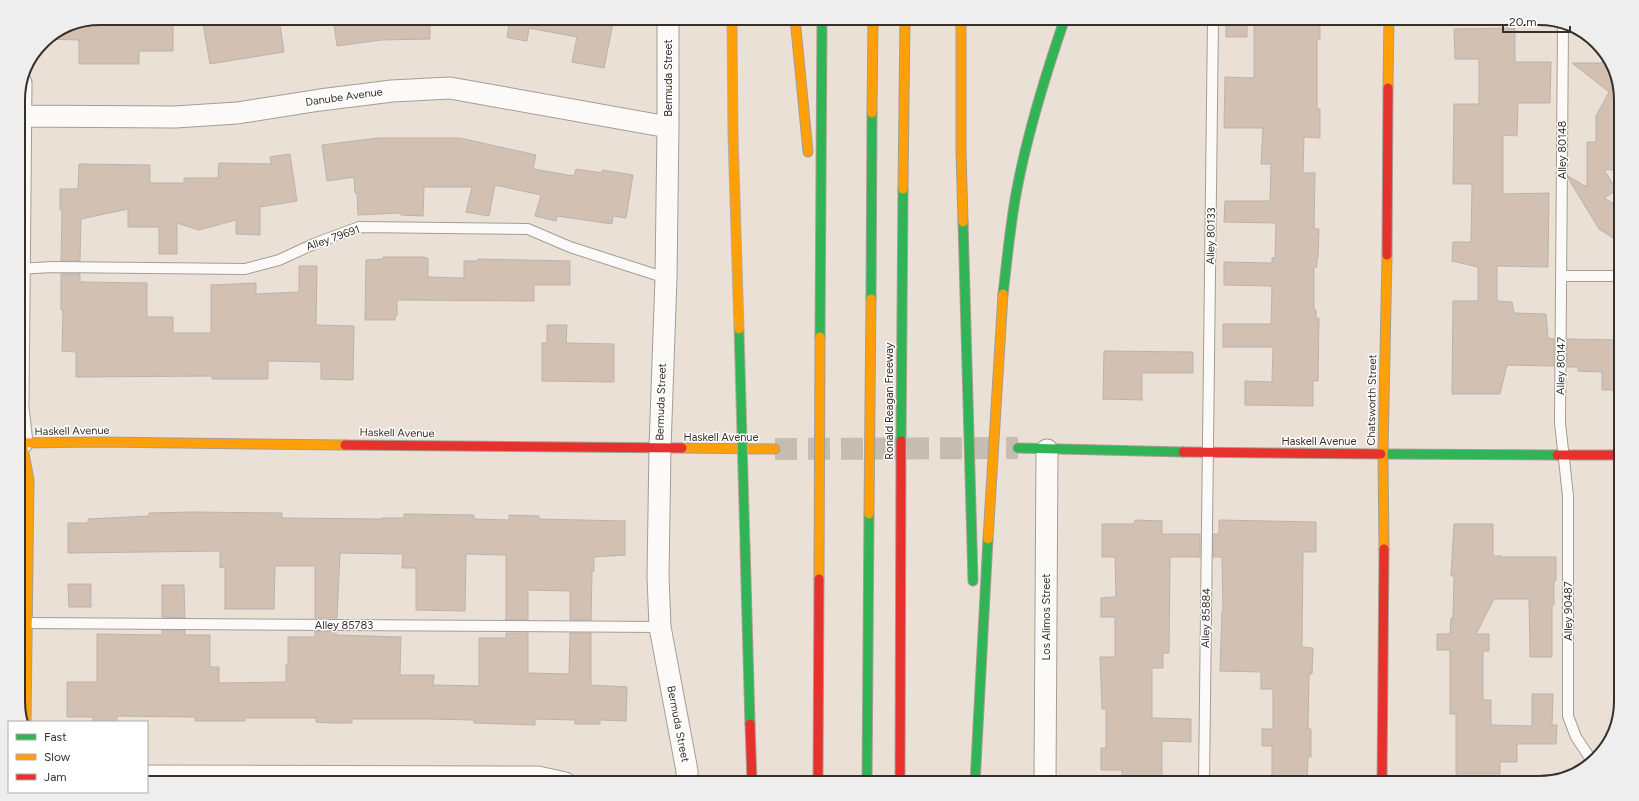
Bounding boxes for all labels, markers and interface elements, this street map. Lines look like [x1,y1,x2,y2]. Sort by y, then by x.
scale bar [1503,8,1570,34]
text: 20 m [1509,15,1537,29]
street label: Bermuda Street [662,39,675,117]
street label: Danube Avenue [305,85,383,109]
street label: Alley 80148 [1556,120,1569,179]
street label: Alley 80133 [1204,207,1218,265]
street label: Alley 79691 [305,223,361,253]
street label: Alley 80147 [1554,337,1568,395]
street label: Ronald Reagan Freeway [883,342,896,460]
street label: Chatsworth Street [1365,354,1379,446]
street label: Bermuda Street [653,363,669,441]
street label: Haskell Avenue [34,424,110,438]
street label: Haskell Avenue [359,426,435,440]
street label: Haskell Avenue [684,431,758,444]
street label: Haskell Avenue [1282,435,1356,448]
street label: Los Alimos Street [1040,574,1053,660]
street label: Alley 90487 [1562,581,1575,641]
street label: Alley 85884 [1199,588,1213,648]
street label: Alley 85783 [315,619,373,632]
street label: Bermuda Street [664,685,692,763]
legend [8,721,148,793]
text: Fast [44,730,67,744]
text: Slow [44,750,71,764]
text: Jam [44,770,67,784]

